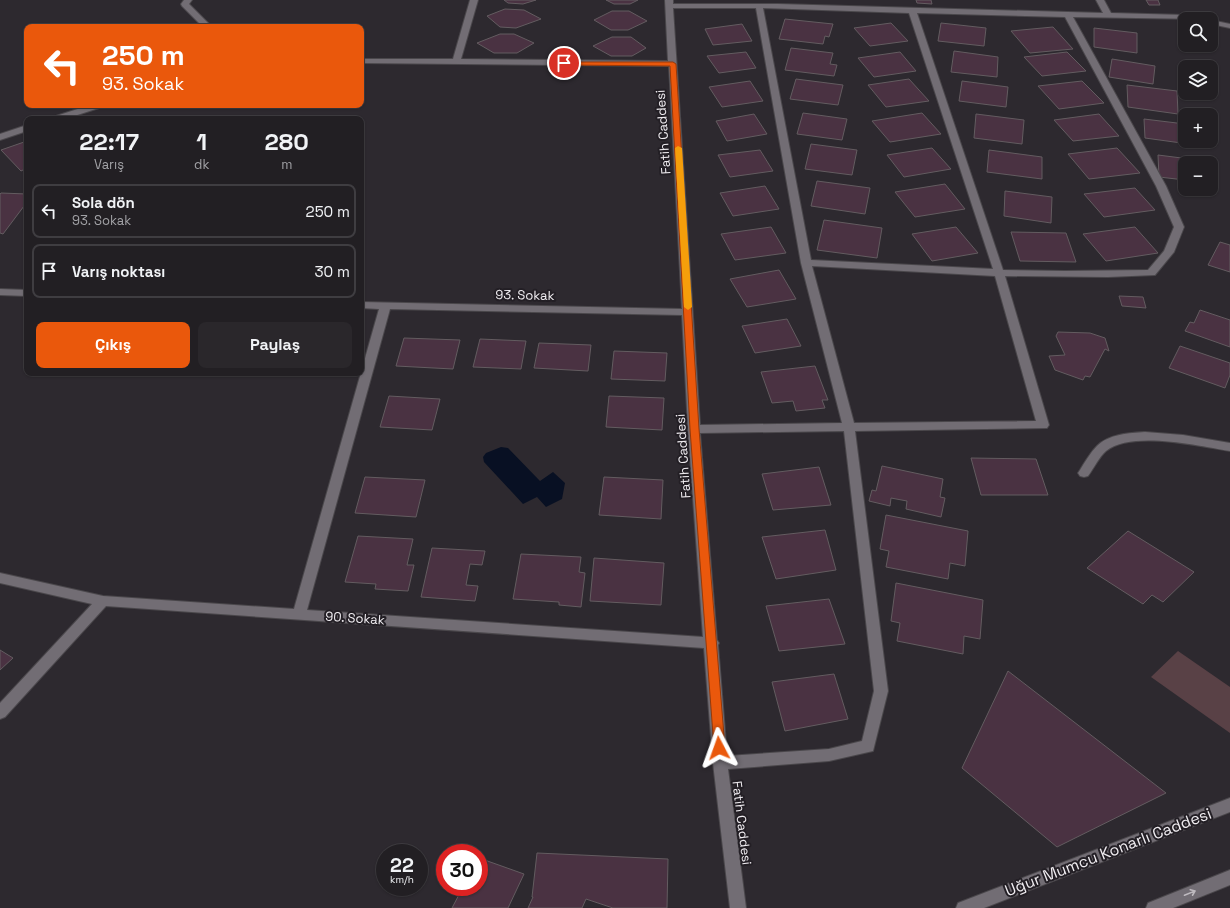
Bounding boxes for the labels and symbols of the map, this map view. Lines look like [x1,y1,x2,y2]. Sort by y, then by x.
pin [547,46,581,80]
street label: Fatih Caddesi [652,89,674,175]
street label: 93. Sokak [495,286,555,304]
street label: Fatih Caddesi [672,413,694,499]
street label: 90. Sokak [325,607,385,629]
position arrow [698,727,740,769]
street label: Fatih Caddesi [728,780,756,866]
street label: Uğur Mumcu Konarlı Caddesi [1002,803,1214,901]
speed limit sign: 30 [436,844,488,896]
one-way arrow [1184,889,1196,897]

